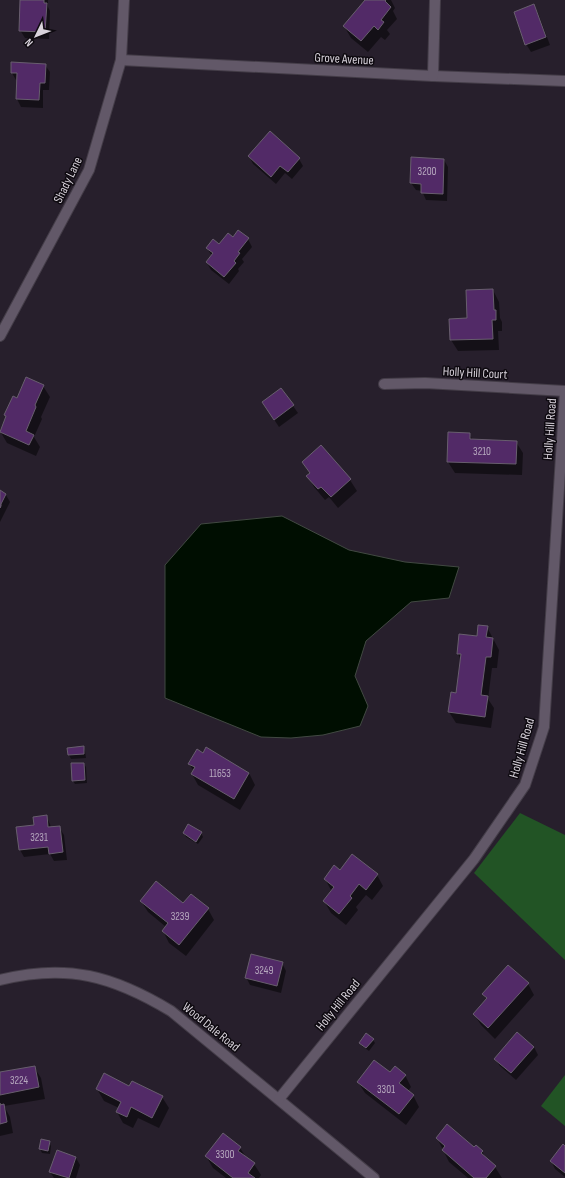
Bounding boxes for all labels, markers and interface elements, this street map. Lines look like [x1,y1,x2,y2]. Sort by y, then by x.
north arrow [16,16,56,56]
text: N [22,36,36,49]
street label: Grove Avenue [314,49,374,69]
street label: Shady Lane [50,154,86,206]
house number: 3200 [418,165,437,178]
street label: Holly Hill Court [442,363,508,383]
street label: Holly Hill Road [540,398,560,460]
house number: 3210 [473,445,491,458]
street label: Holly Hill Road [506,716,538,780]
house number: 11653 [209,767,231,780]
house number: 3231 [30,831,48,844]
house number: 3239 [171,910,189,923]
house number: 3249 [255,964,273,977]
street label: Holly Hill Road [312,976,364,1034]
street label: Wood Dale Road [179,999,243,1055]
house number: 3224 [10,1074,29,1087]
house number: 3301 [377,1083,395,1096]
house number: 3300 [215,1148,235,1161]

